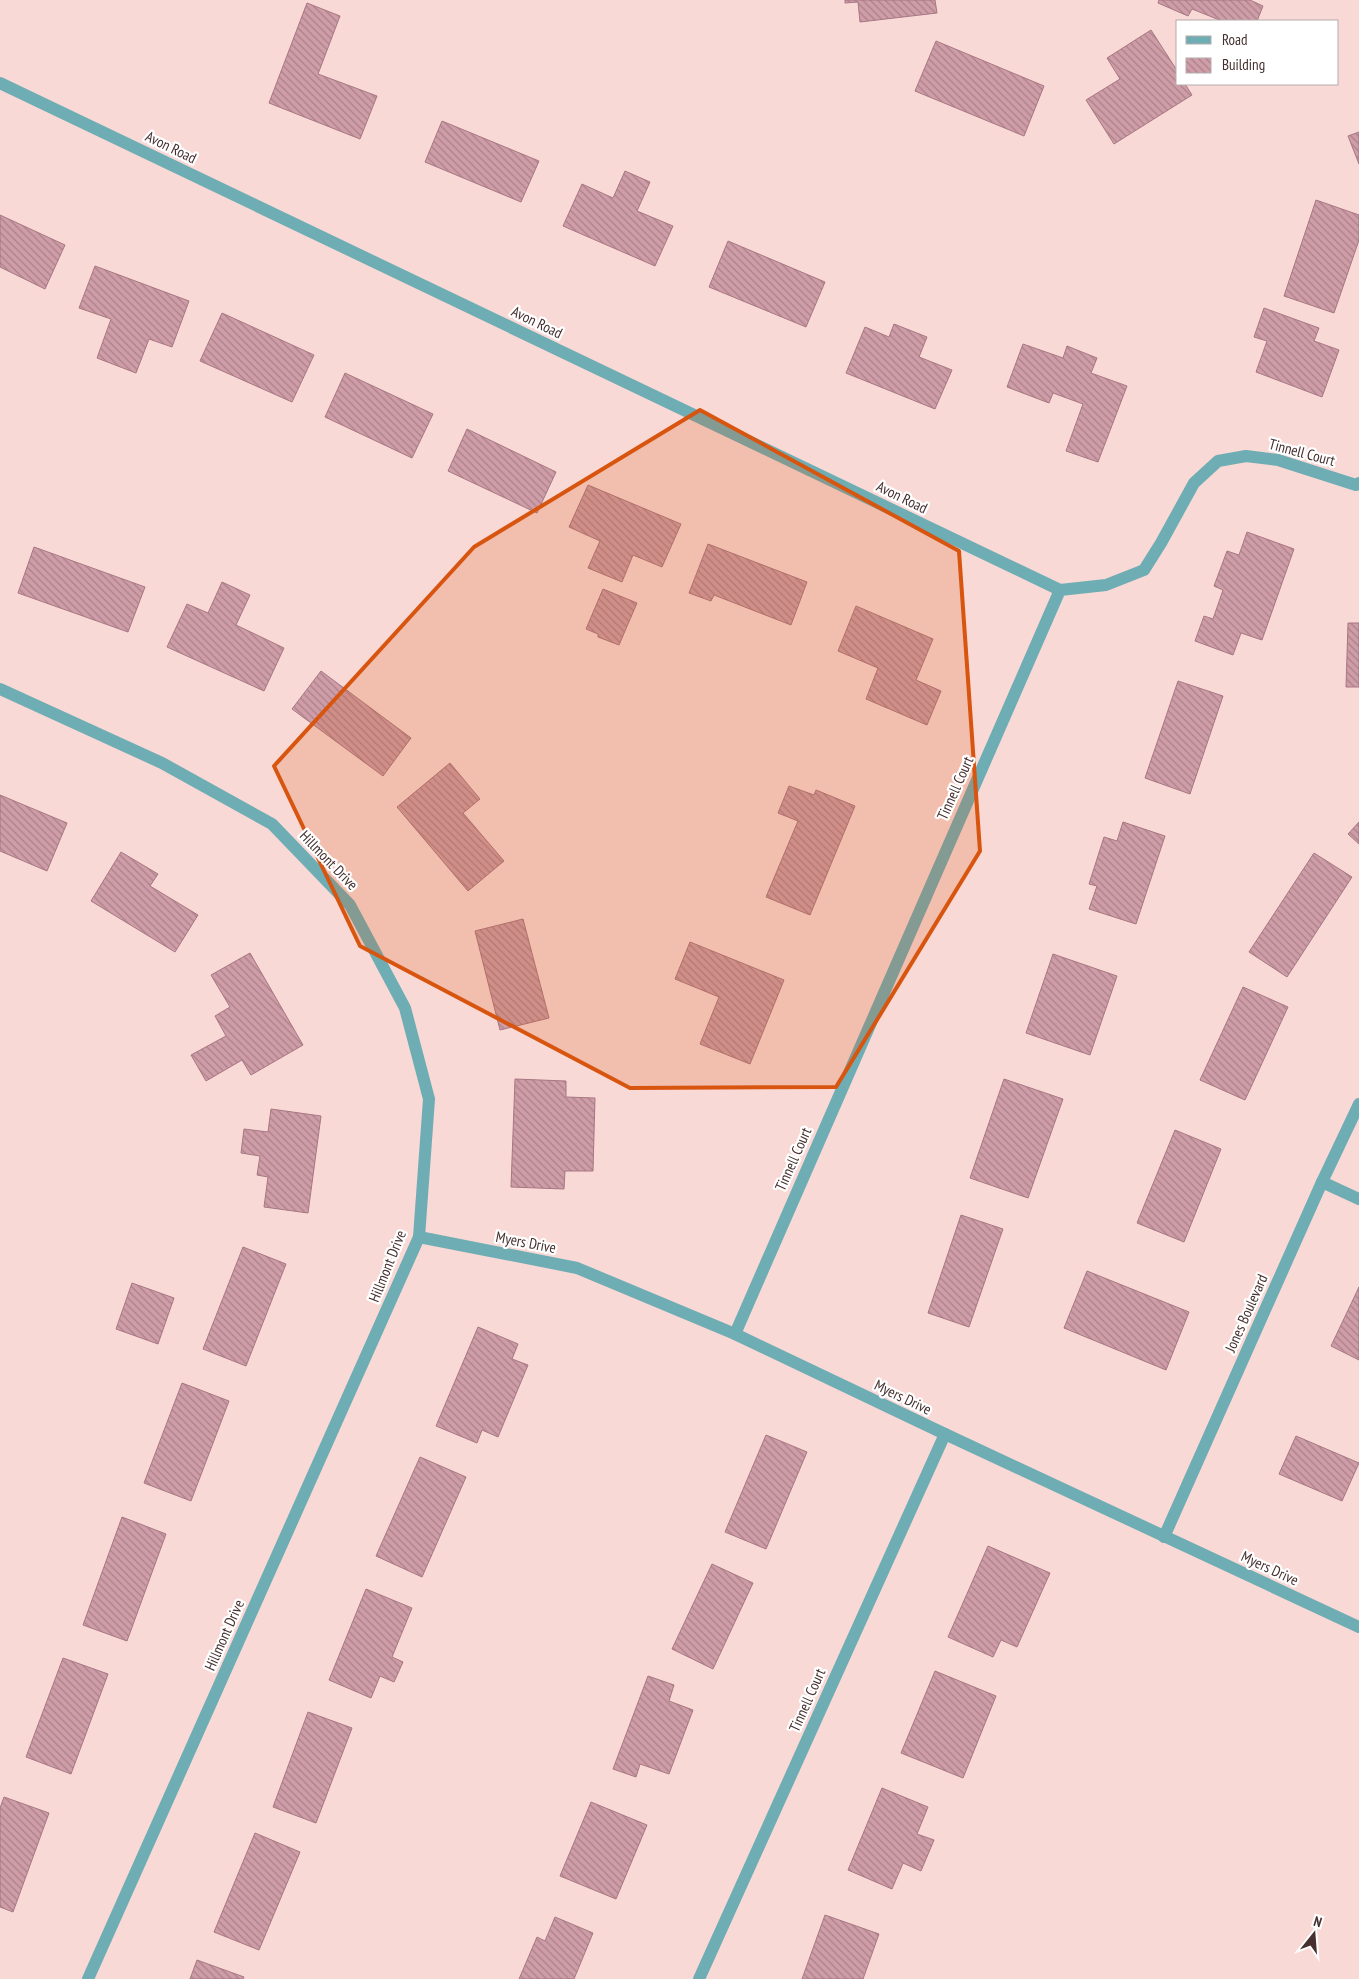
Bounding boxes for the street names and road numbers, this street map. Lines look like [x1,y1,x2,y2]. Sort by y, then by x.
street label: Avon Road [142,127,200,167]
street label: Avon Road [508,302,566,342]
street label: Tinnell Court [1267,434,1337,470]
street label: Avon Road [873,477,931,517]
street label: Tinnell Court [933,753,977,823]
street label: Hillmont Drive [296,826,362,894]
street label: Tinnell Court [771,1124,815,1194]
street label: Hillmont Drive [364,1227,410,1305]
street label: Myers Drive [494,1227,558,1257]
street label: Jones Boulevard [1220,1271,1272,1356]
street label: Myers Drive [871,1375,935,1419]
street label: Myers Drive [1238,1546,1302,1590]
street label: Hillmont Drive [200,1597,248,1673]
street label: Tinnell Court [785,1665,829,1735]

